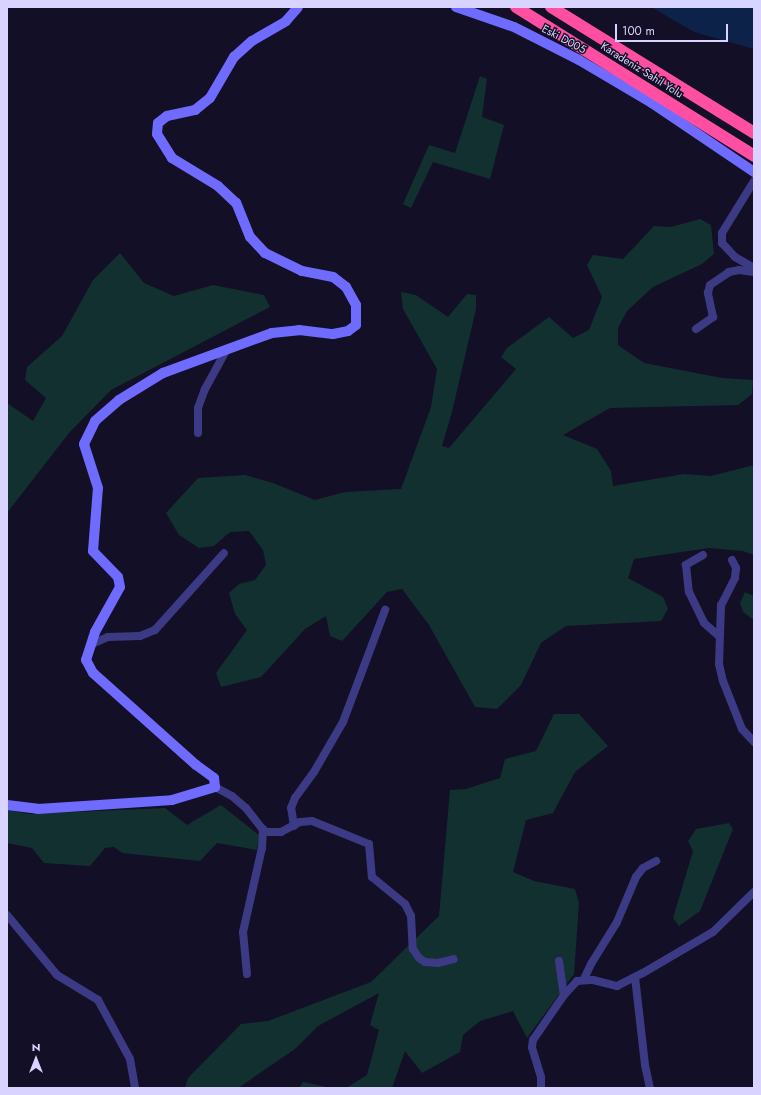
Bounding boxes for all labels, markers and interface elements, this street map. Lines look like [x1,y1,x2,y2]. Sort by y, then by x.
scale bar [617,16,730,42]
street label: Eski D005 [540,22,588,56]
text: 100 m [622,22,655,40]
street label: Karadeniz Sahil Yolu [598,39,686,101]
north arrow [16,1039,56,1079]
text: N [32,1039,40,1055]

